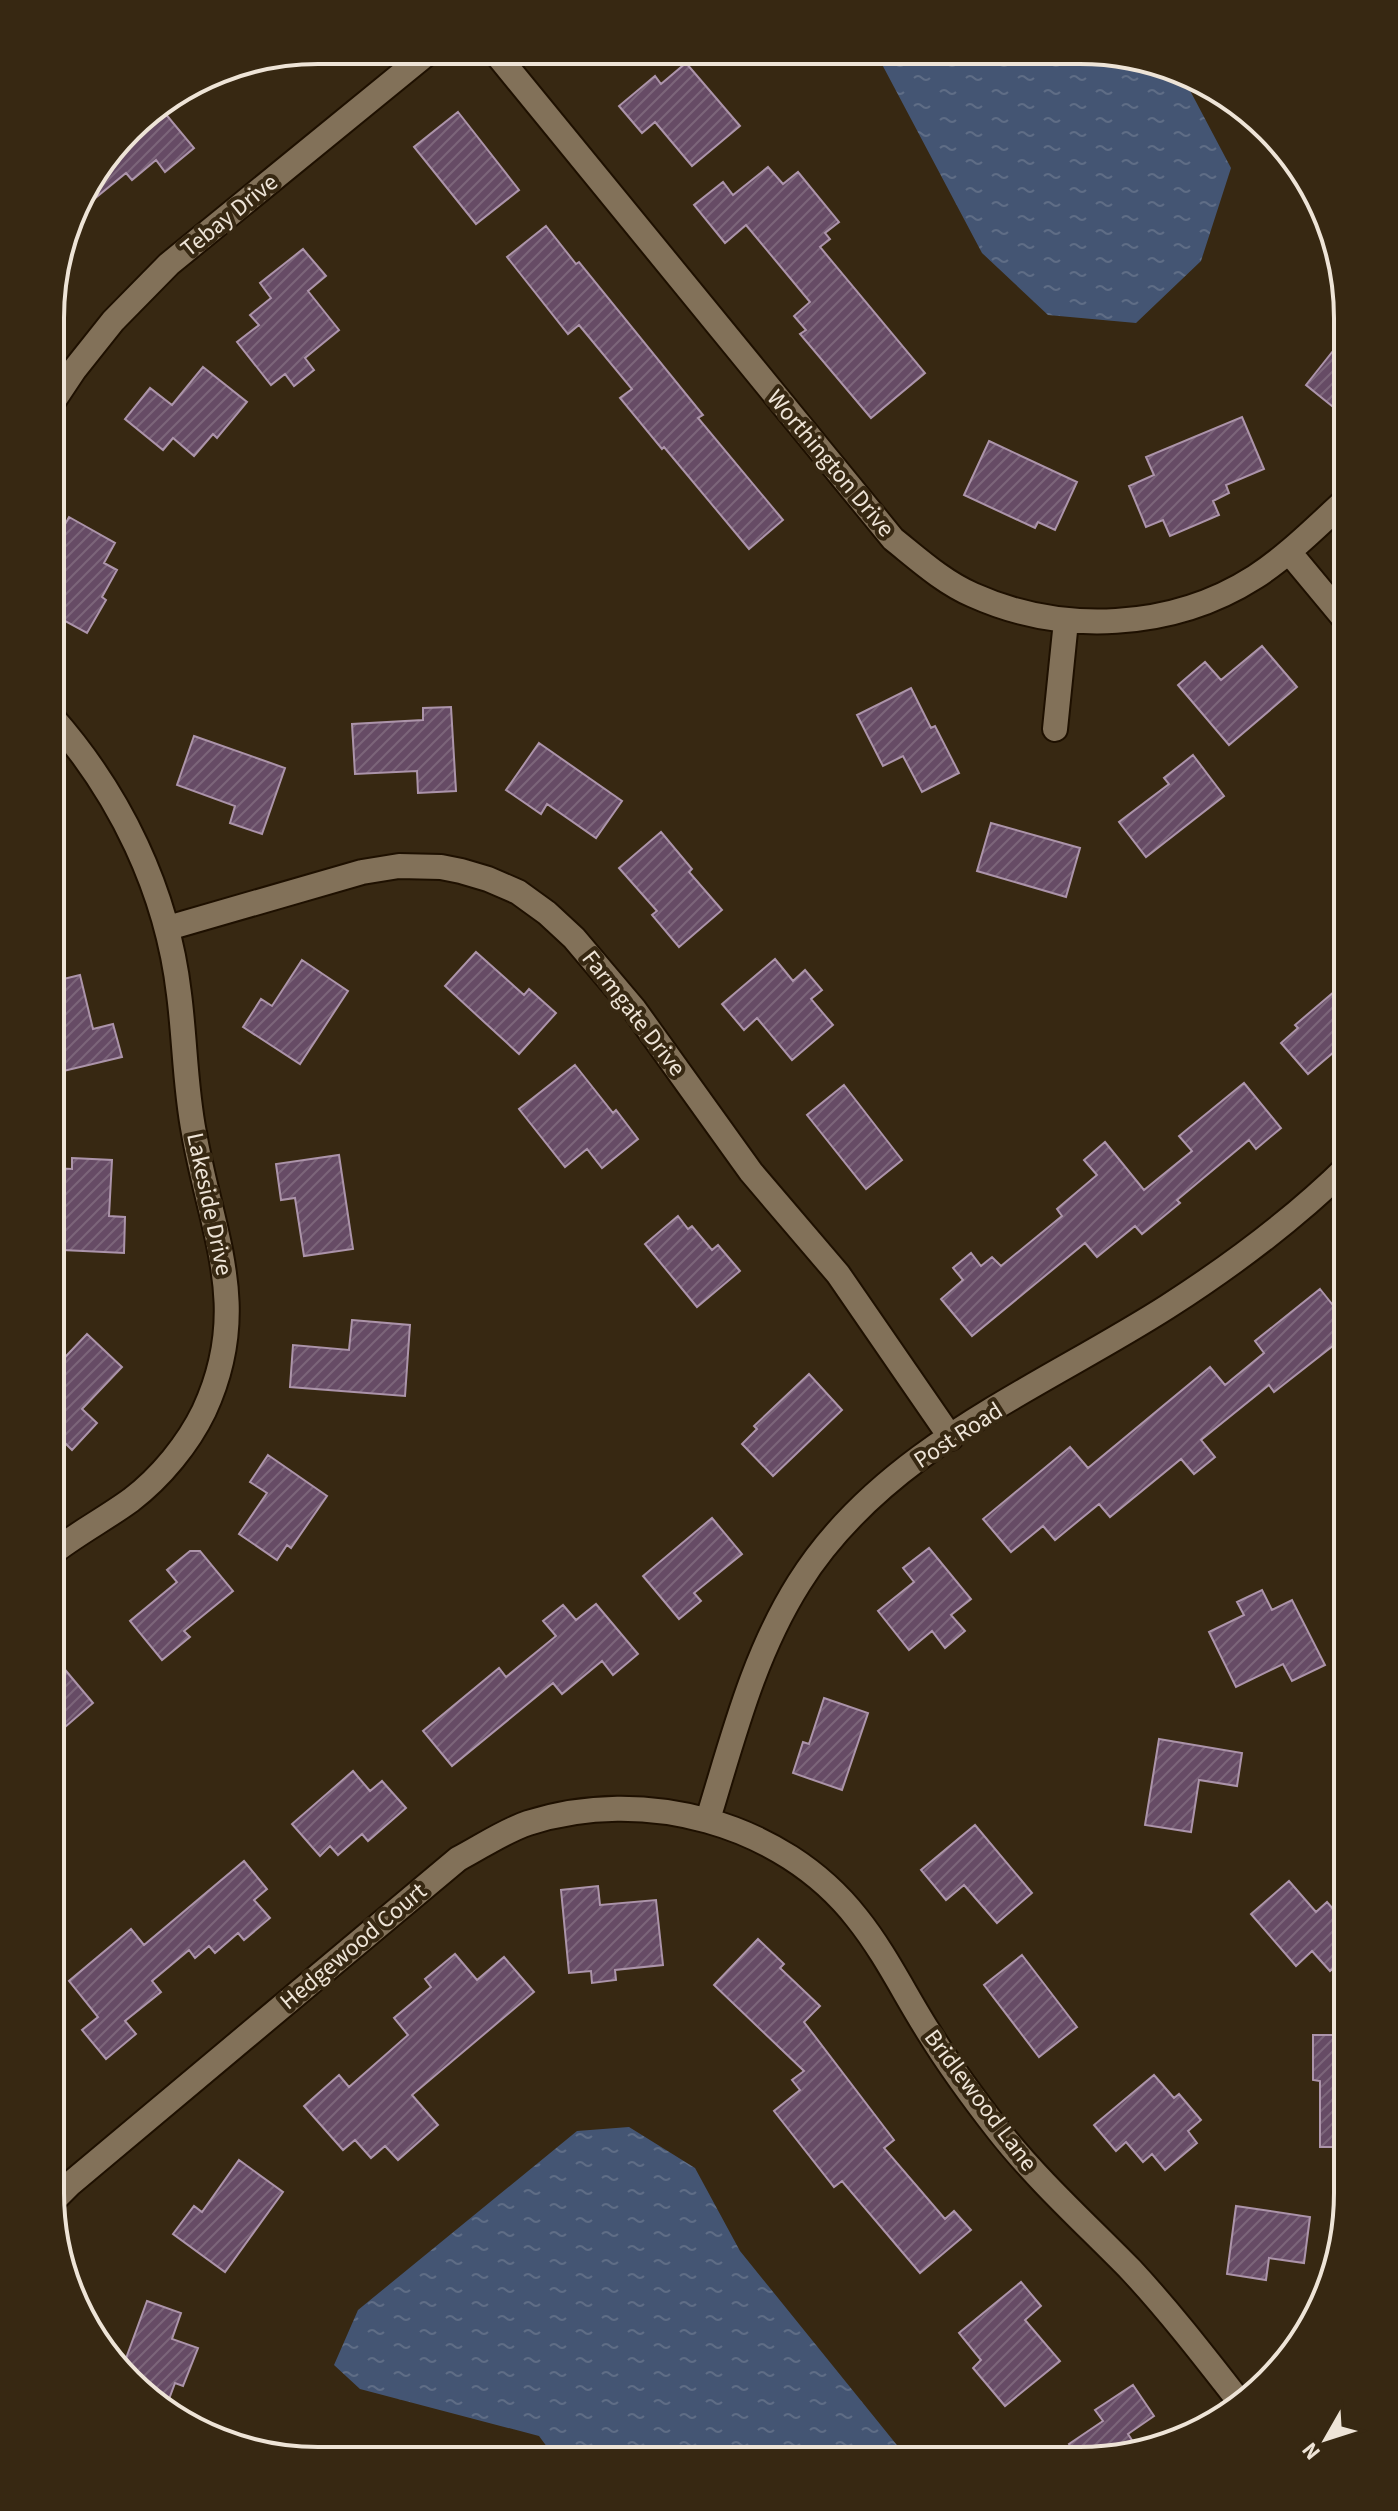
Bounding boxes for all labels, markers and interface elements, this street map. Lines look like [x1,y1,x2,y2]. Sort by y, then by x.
street label: Tebay Drive [173,165,285,266]
street label: Worthington Drive [758,382,903,545]
street label: Farmgate Drive [573,943,694,1084]
street label: Lakeside Drive [177,1129,242,1279]
street label: Post Road [907,1394,1010,1477]
street label: Hedgewood Court [272,1874,434,2018]
street label: Bridlewood Lane [915,2022,1046,2179]
north arrow [1286,2399,1366,2479]
text: N [1294,2435,1328,2467]

